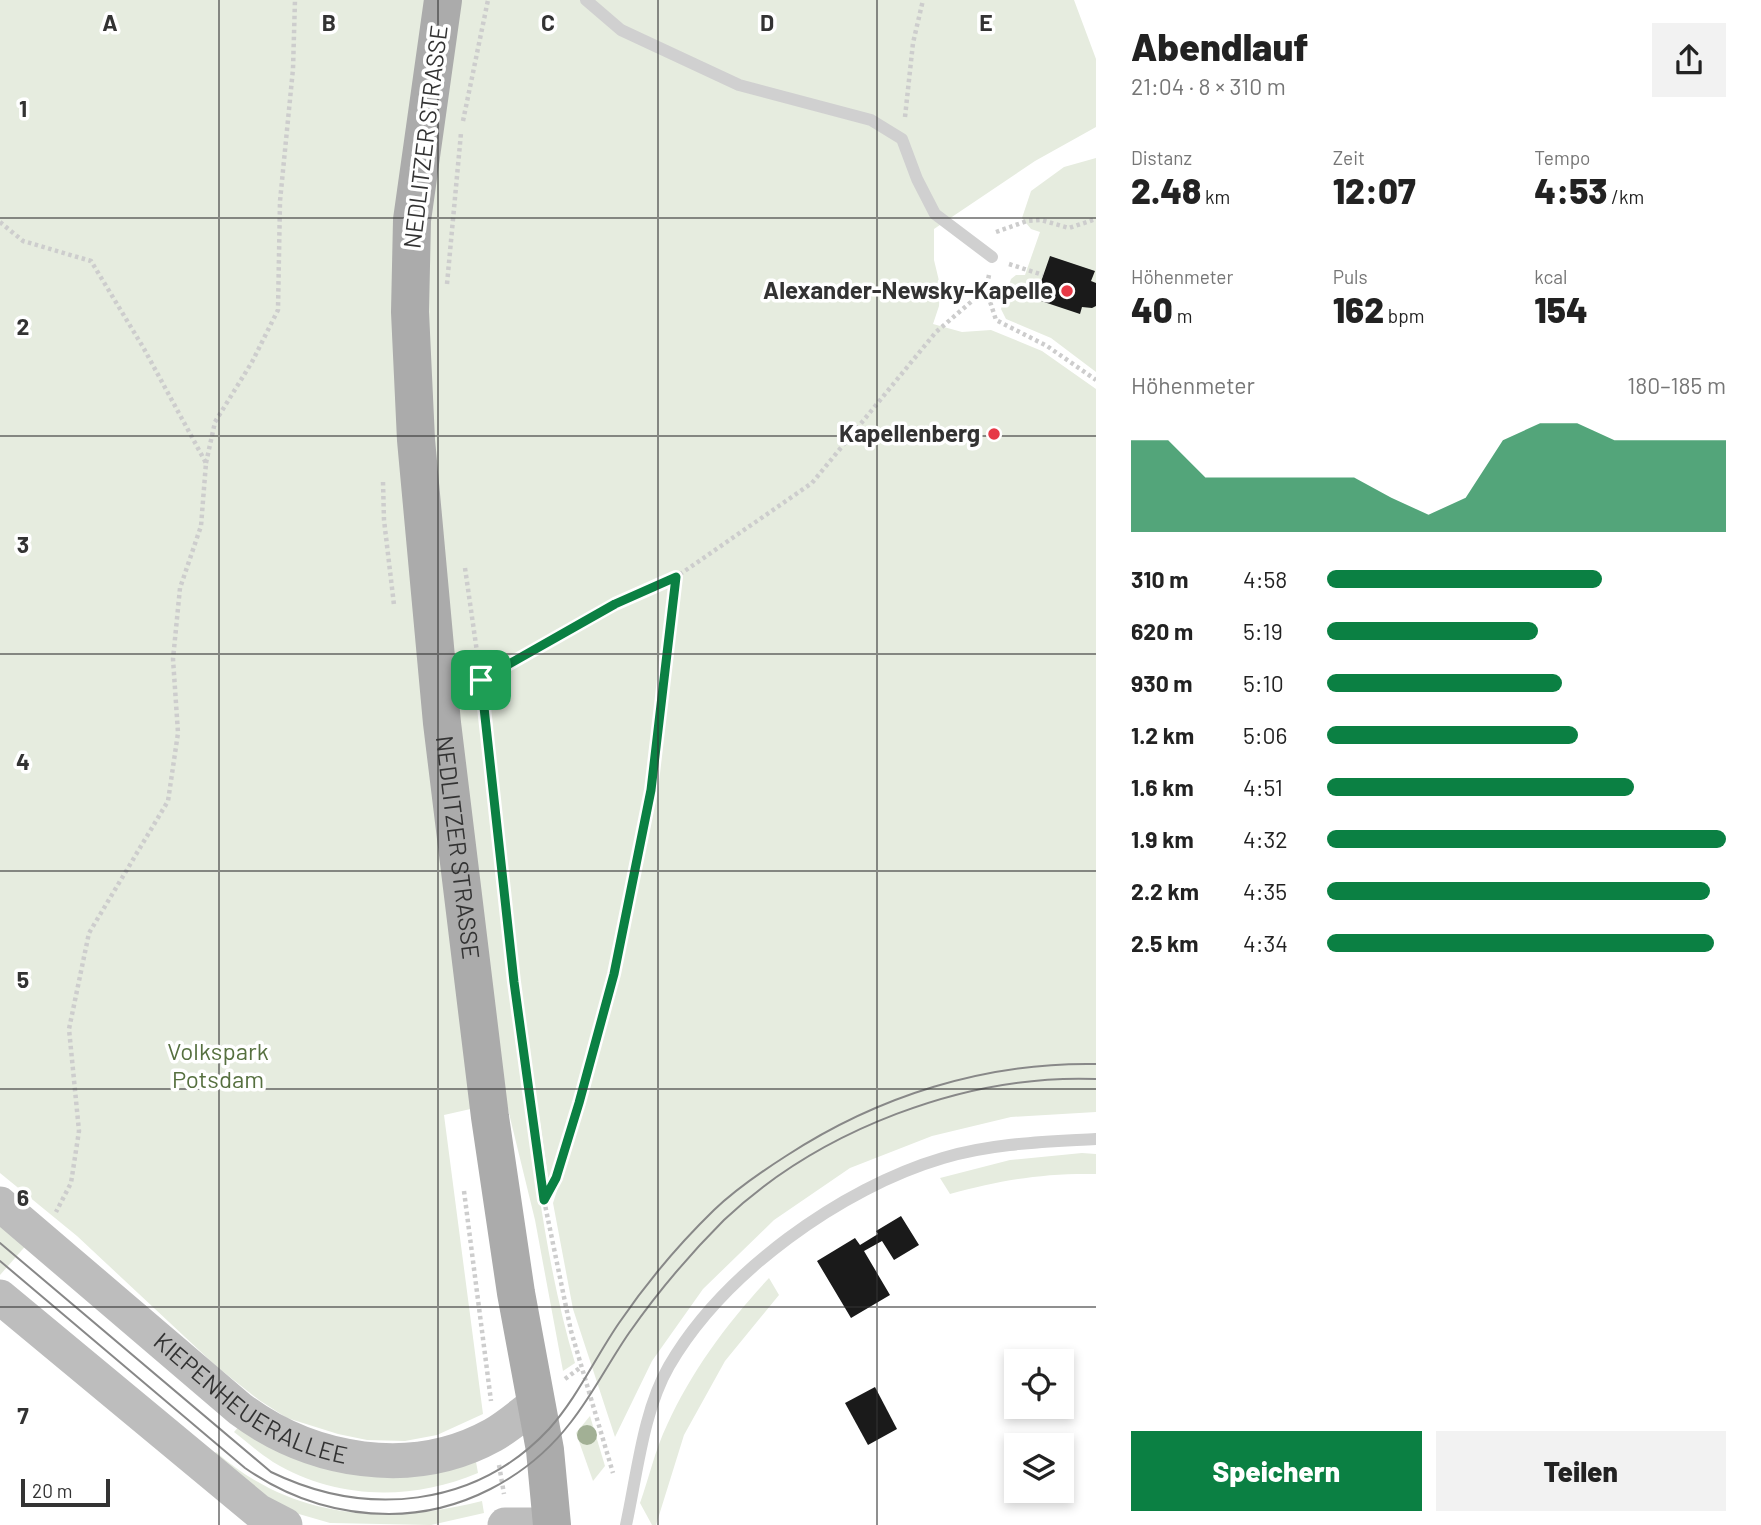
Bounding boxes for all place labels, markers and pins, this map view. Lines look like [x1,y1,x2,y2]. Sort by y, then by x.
place label: Alexander-Newsky-Kapelle [763,275,1053,304]
marker: Alexander-Newsky-Kapelle [1059,283,1075,299]
place label: Kapellenberg [839,418,980,447]
marker: Kapellenberg [986,426,1002,442]
pin [451,650,511,710]

